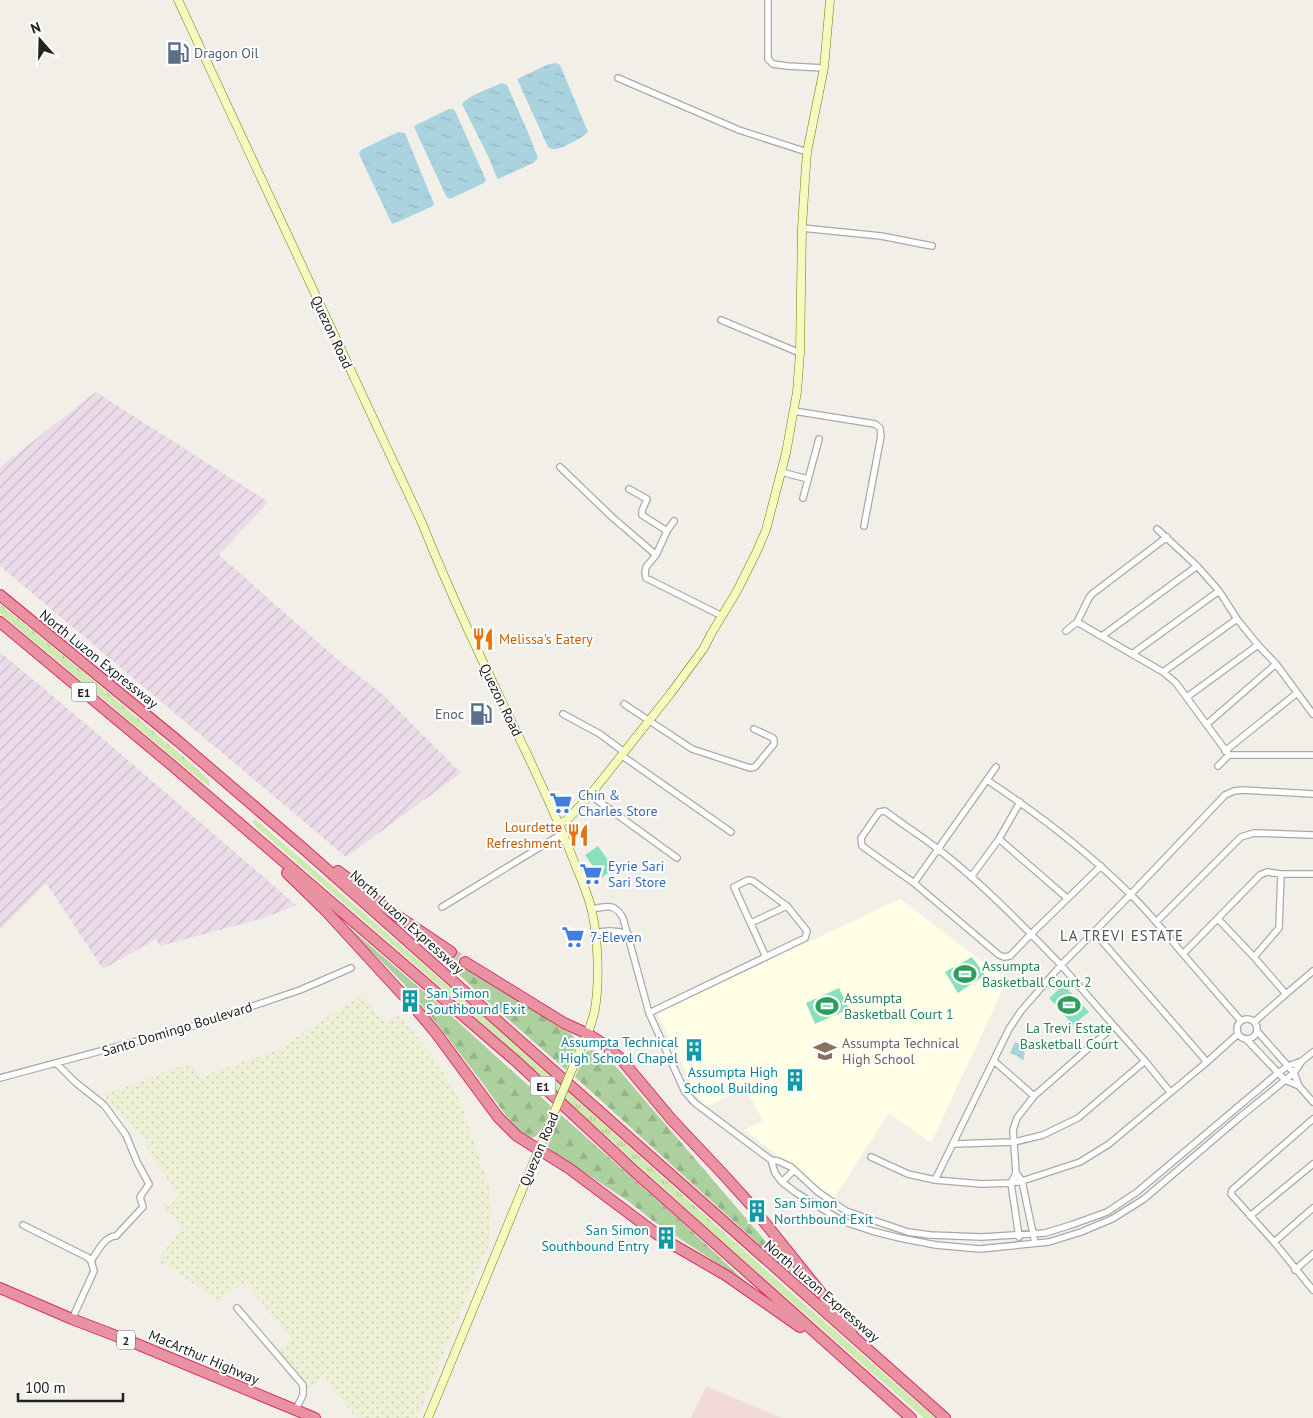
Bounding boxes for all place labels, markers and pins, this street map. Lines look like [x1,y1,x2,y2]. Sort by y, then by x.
fuel station icon: Dragon Oil [165,40,191,66]
place label: Dragon Oil [194,44,259,62]
restaurant icon: Melissa's Eatery [470,626,496,652]
place label: Melissa's Eatery [499,630,593,648]
fuel station icon: Enoc [468,701,494,727]
place label: Enoc [435,705,464,723]
place label: Chin & Charles Store [578,786,658,820]
supermarket icon: Chin & Charles Store [548,790,574,816]
place label: Lourdette Refreshment [486,818,562,852]
restaurant icon: Lourdette Refreshment [565,822,591,848]
place label: Eyrie Sari Sari Store [608,857,666,891]
supermarket icon: Eyrie Sari Sari Store [578,861,604,887]
supermarket icon: 7-Eleven [560,924,586,950]
place label: 7-Eleven [590,928,642,946]
place label: Assumpta Basketball Court 2 [982,957,1092,991]
sports icon: Assumpta Basketball Court 2 [952,961,978,987]
place label: San Simon Southbound Exit [426,984,526,1018]
building icon: San Simon Southbound Exit [397,988,423,1014]
place label: Assumpta Basketball Court 1 [844,989,954,1023]
sports icon: La Trevi Estate Basketball Court [1056,992,1082,1018]
sports icon: Assumpta Basketball Court 1 [814,993,840,1019]
place label: La Trevi Estate Basketball Court [1020,1019,1118,1053]
place label: Assumpta Technical High School Chapel [560,1033,678,1067]
place label: Assumpta Technical High School [842,1034,959,1068]
building icon: Assumpta Technical High School Chapel [681,1037,707,1063]
school or university icon: Assumpta Technical High School [812,1038,838,1064]
place label: Assumpta High School Building [684,1063,778,1097]
building icon: Assumpta High School Building [782,1067,808,1093]
place label: San Simon Northbound Exit [774,1194,874,1228]
building icon: San Simon Northbound Exit [744,1198,770,1224]
place label: San Simon Southbound Entry [541,1221,649,1255]
building icon: San Simon Southbound Entry [653,1225,679,1251]

